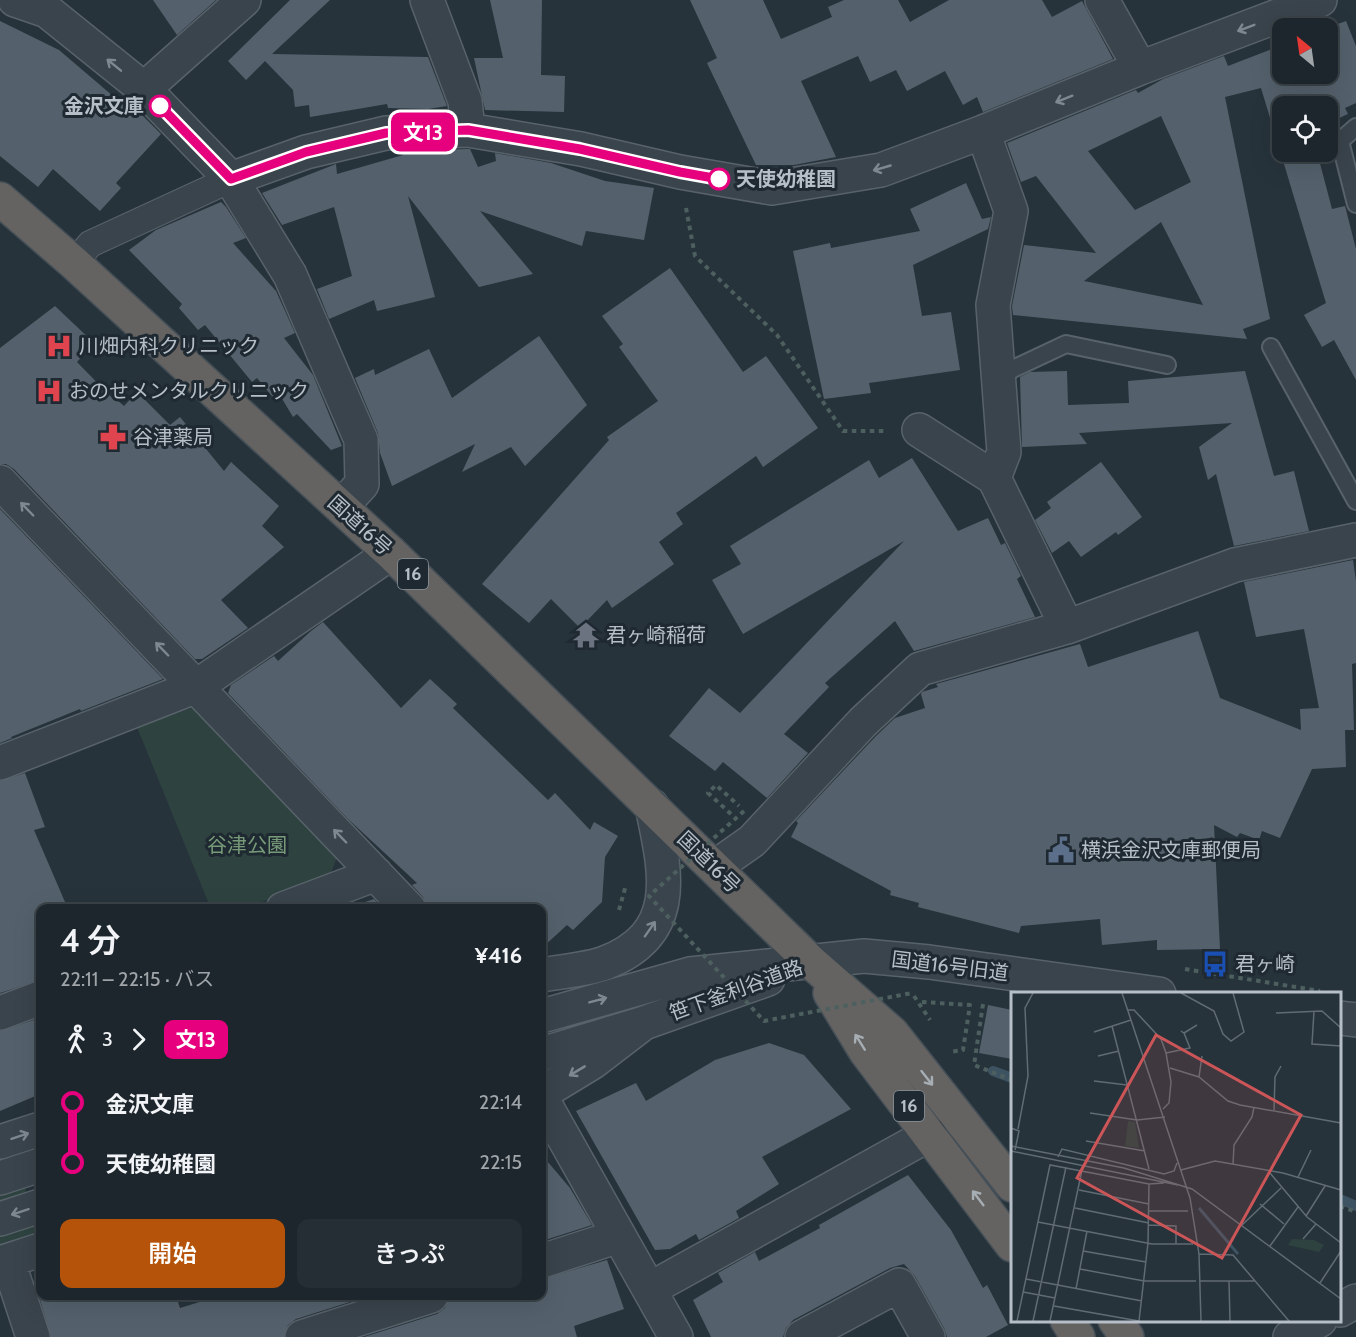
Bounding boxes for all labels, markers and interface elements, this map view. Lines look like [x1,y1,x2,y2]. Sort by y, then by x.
north arrow [1272,18,1338,84]
map controls [1272,18,1338,162]
one-way arrow [1237,23,1256,34]
one-way arrow [106,58,122,71]
place label: 金沢文庫 [64,94,144,118]
one-way arrow [1056,94,1074,105]
marker: 金沢文庫 [149,95,171,117]
button: locate [1272,96,1338,162]
line badge: 文13 [388,112,458,152]
text: 文13 [403,120,443,145]
one-way arrow [873,163,892,174]
place label: 天使幼稚園 [736,167,836,191]
marker: 天使幼稚園 [708,168,730,190]
hospital icon: 川畑内科クリニック [44,331,74,361]
place label: 川畑内科クリニック [79,334,259,358]
hospital icon: おのせメンタルクリニック [34,376,64,406]
place label: おのせメンタルクリニック [69,379,309,403]
pharmacy icon: 谷津薬局 [98,422,128,452]
place label: 谷津薬局 [133,425,213,449]
street label: 国道16号 [323,490,397,560]
one-way arrow [19,502,34,517]
road number: 16 [398,559,428,589]
temple icon: 君ヶ崎稲荷 [571,620,601,650]
place label: 君ヶ崎稲荷 [606,623,706,647]
one-way arrow [155,642,169,657]
street label: 国道16号 [673,826,745,898]
one-way arrow [333,829,347,844]
park label: 谷津公園 [207,833,287,857]
public building icon: 横浜金沢文庫郵便局 [1046,835,1076,865]
place label: 横浜金沢文庫郵便局 [1081,838,1261,862]
text: 4 分 [60,920,120,960]
one-way arrow [643,921,656,938]
text: ¥416 [475,942,522,969]
street label: 国道16号旧道 [890,947,1010,985]
bus stop icon: 君ヶ崎 [1200,949,1230,979]
place label: 君ヶ崎 [1235,952,1295,976]
street label: 笹下釜利谷道路 [666,955,806,1025]
text: 22:11 – 22:15 · バス [60,967,214,991]
inset map [1011,992,1341,1322]
one-way arrow [588,994,607,1006]
icon: walk [60,1023,93,1056]
icon: forward [122,1023,155,1056]
text: 3 [102,1027,113,1051]
text: 文13 [176,1027,216,1052]
one-way arrow [854,1034,866,1051]
one-way arrow [569,1066,586,1078]
one-way arrow [920,1070,933,1086]
text: 22:14 [479,1090,522,1114]
text: 金沢文庫 [106,1091,194,1118]
road number: 16 [894,1091,924,1121]
one-way arrow [10,1129,29,1140]
text: 22:15 [480,1150,522,1174]
text: 天使幼稚園 [106,1151,216,1178]
one-way arrow [971,1191,984,1207]
one-way arrow [11,1208,30,1219]
button: 開始 [60,1219,285,1288]
button: きっぷ [297,1219,522,1288]

